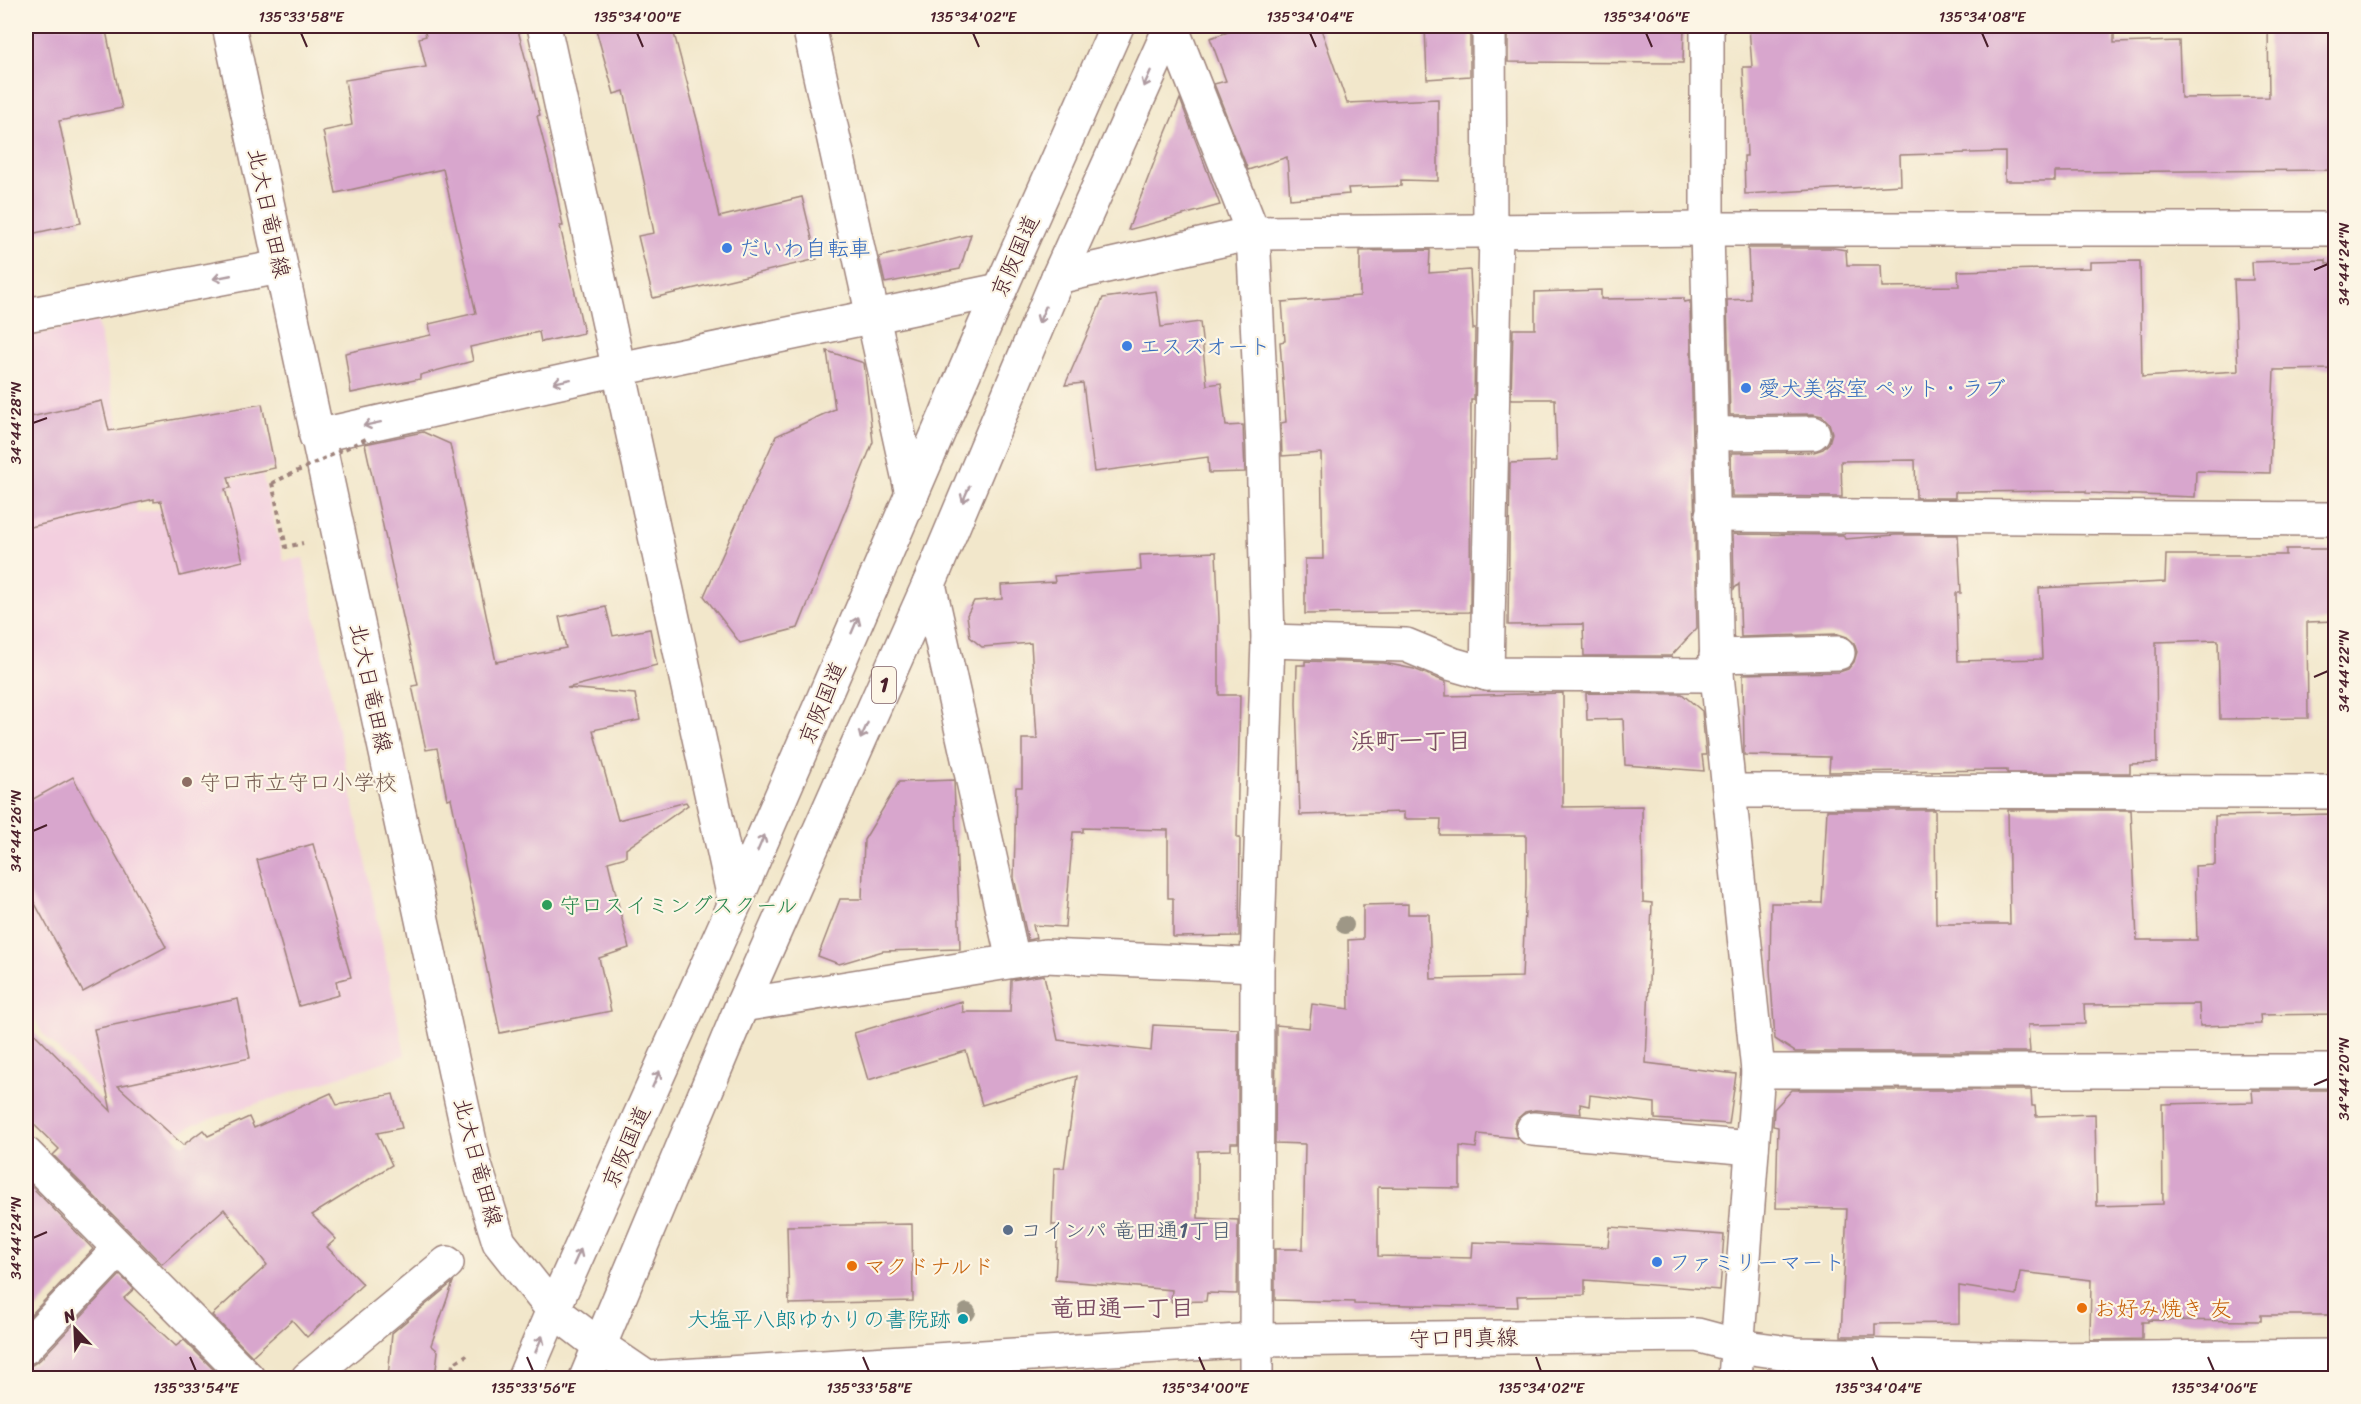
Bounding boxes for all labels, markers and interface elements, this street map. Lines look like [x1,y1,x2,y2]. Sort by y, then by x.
text: 135°33'58"E [258,4,345,30]
text: 135°34'00"E [594,4,682,30]
text: 135°34'02"E [930,4,1018,30]
text: 135°34'04"E [1267,4,1355,30]
text: 135°34'06"E [1603,4,1691,30]
text: 135°34'08"E [1939,4,2027,30]
one-way arrow [1141,69,1152,87]
street label: 北大日竜田線 [236,144,302,282]
street label: 京阪国道 [979,208,1051,304]
text: 34°44'24"N [2331,222,2357,306]
place label: だいわ自転車 [739,229,871,268]
marker: だいわ自転車 [720,241,734,255]
one-way arrow [213,272,233,283]
one-way arrow [1036,305,1047,323]
place label: エスズオート [1139,327,1271,366]
marker: エスズオート [1120,339,1134,353]
place label: 愛犬美容室 ペット・ラブ [1758,369,2006,408]
one-way arrow [553,376,572,388]
text: 34°44'28"N [3,381,29,464]
marker: 愛犬美容室 ペット・ラブ [1739,381,1753,395]
one-way arrow [363,418,382,430]
one-way arrow [960,485,971,503]
one-way arrow [850,617,862,635]
street label: 北大日竜田線 [338,619,404,757]
text: 34°44'22"N [2331,629,2357,712]
street label: 京阪国道 [787,655,857,751]
road number: 1 [872,667,896,703]
district label: 浜町一丁目 [1351,720,1471,762]
one-way arrow [857,721,869,739]
place label: 守口市立守口小学校 [199,763,397,802]
marker: 守口市立守口小学校 [180,775,194,789]
text: 34°44'26"N [3,789,29,872]
one-way arrow [756,834,767,853]
place label: 守口スイミングスクール [559,886,798,925]
marker: 守口スイミングスクール [540,898,554,912]
text: 34°44'20"N [2331,1037,2357,1121]
one-way arrow [651,1070,663,1088]
street label: 北大日竜田線 [442,1093,514,1231]
street label: 京阪国道 [590,1099,662,1195]
text: 34°44'24"N [3,1196,29,1280]
place label: コインパ 竜田通1丁目 [1020,1211,1232,1250]
marker: コインパ 竜田通1丁目 [1001,1223,1015,1237]
place label: ファミリーマート [1669,1243,1845,1282]
place label: マクドナルド [864,1247,994,1286]
one-way arrow [571,1248,583,1266]
marker: ファミリーマート [1650,1255,1664,1269]
marker: マクドナルド [845,1259,859,1273]
district label: 竜田通一丁目 [1050,1287,1194,1329]
place label: お好み焼き 友 [2094,1289,2232,1328]
north arrow [45,1299,105,1359]
text: N [58,1300,81,1332]
place label: 大塩平八郎ゆかりの書院跡 [687,1300,951,1339]
marker: お好み焼き 友 [2075,1301,2089,1315]
marker: 大塩平八郎ゆかりの書院跡 [956,1312,970,1326]
street label: 守口門真線 [1408,1318,1518,1358]
one-way arrow [534,1336,545,1354]
text: 135°33'54"E [153,1375,240,1401]
text: 135°33'56"E [491,1375,577,1401]
text: 135°33'58"E [826,1375,913,1401]
text: 135°34'00"E [1162,1375,1250,1401]
text: 135°34'02"E [1498,1375,1586,1401]
text: 135°34'04"E [1835,1375,1923,1401]
text: 135°34'06"E [2171,1375,2259,1401]

